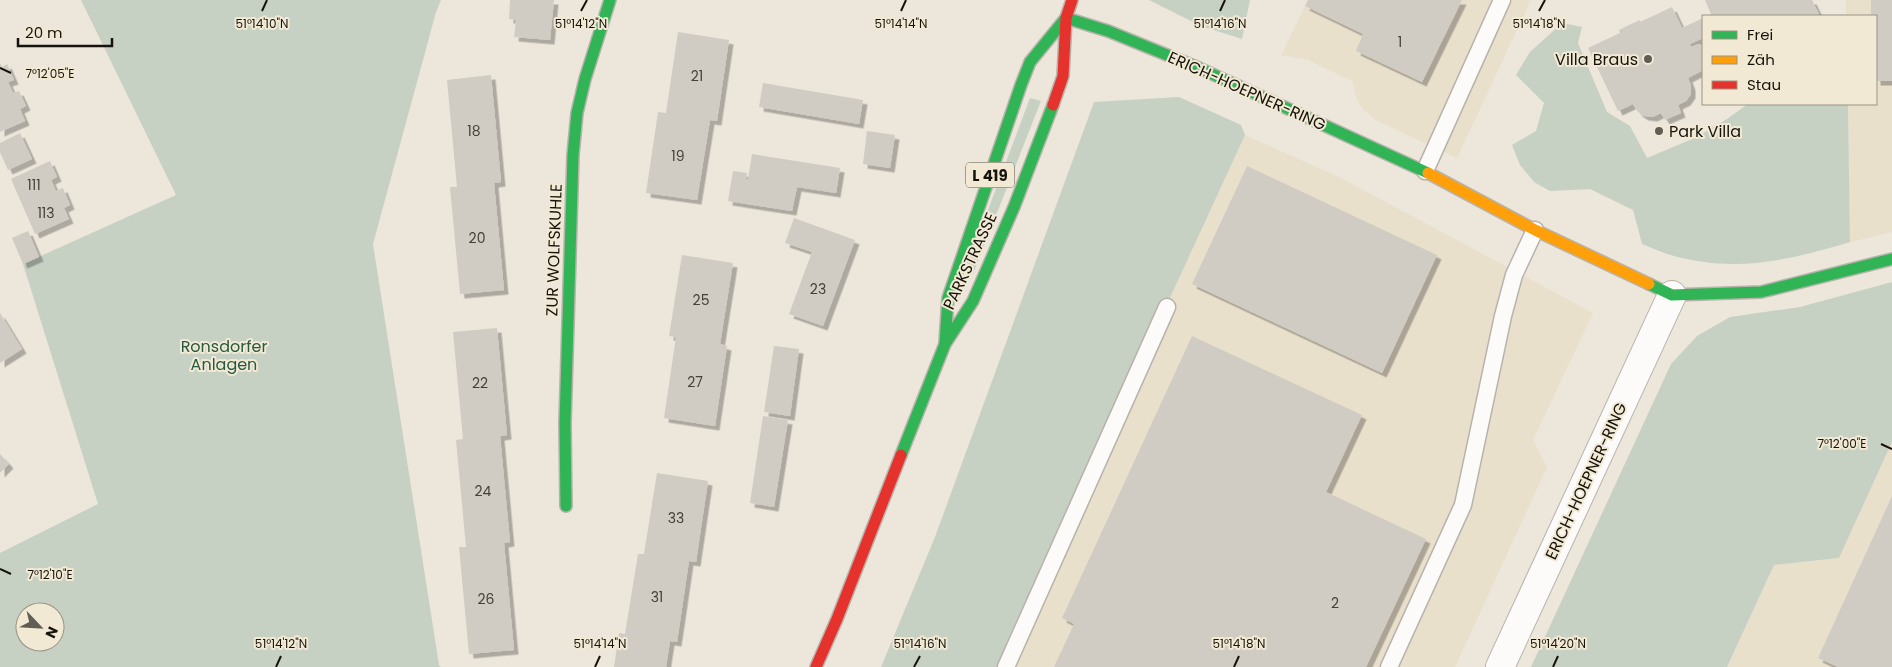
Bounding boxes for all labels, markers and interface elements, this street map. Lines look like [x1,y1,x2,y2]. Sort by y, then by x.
scale bar [18,15,111,47]
text: 51°14'10"N [236,15,288,32]
text: 51°14'12"N [555,15,607,32]
text: 51°14'14"N [875,15,927,32]
text: 51°14'16"N [1194,15,1247,32]
text: 51°14'18"N [1513,15,1565,32]
legend [1702,15,1877,105]
text: 20 m [25,22,63,43]
text: Frei [1747,24,1773,45]
house number: 1 [1398,32,1402,52]
street label: ERICH-HOEPNER-RING [1164,46,1330,136]
place label: Villa Braus [1555,48,1638,71]
text: Zäh [1747,49,1775,70]
marker: Villa Braus [1642,53,1654,65]
text: 7°12'05"E [26,65,74,82]
house number: 21 [691,66,703,86]
text: Stau [1747,74,1781,95]
place label: Park Villa [1669,120,1741,143]
house number: 18 [467,121,481,141]
marker: Park Villa [1653,125,1665,137]
house number: 19 [671,146,685,166]
road number: L 419 [966,162,1014,188]
house number: 111 [27,175,41,195]
street label: ZUR WOLFSKUHLE [540,183,568,317]
house number: 113 [37,203,55,223]
street label: PARKSTRASSE [937,209,1003,313]
house number: 20 [469,228,485,248]
house number: 23 [810,279,826,299]
house number: 25 [693,290,709,310]
park label: Ronsdorfer Anlagen [181,335,267,376]
house number: 27 [687,372,703,392]
house number: 22 [472,373,488,393]
street label: ERICH-HOEPNER-RING [1540,399,1632,563]
text: 7°12'00"E [1818,435,1866,452]
house number: 24 [475,481,492,501]
house number: 33 [668,508,684,528]
text: 7°12'10"E [27,566,73,583]
house number: 31 [651,587,663,607]
house number: 26 [478,589,495,609]
house number: 2 [1331,593,1339,613]
north arrow [15,602,65,652]
text: N [40,623,63,641]
text: 51°14'12"N [255,635,307,652]
text: 51°14'14"N [574,635,626,652]
text: 51°14'16"N [894,635,947,652]
text: 51°14'18"N [1213,635,1265,652]
text: 51°14'20"N [1530,635,1586,652]

